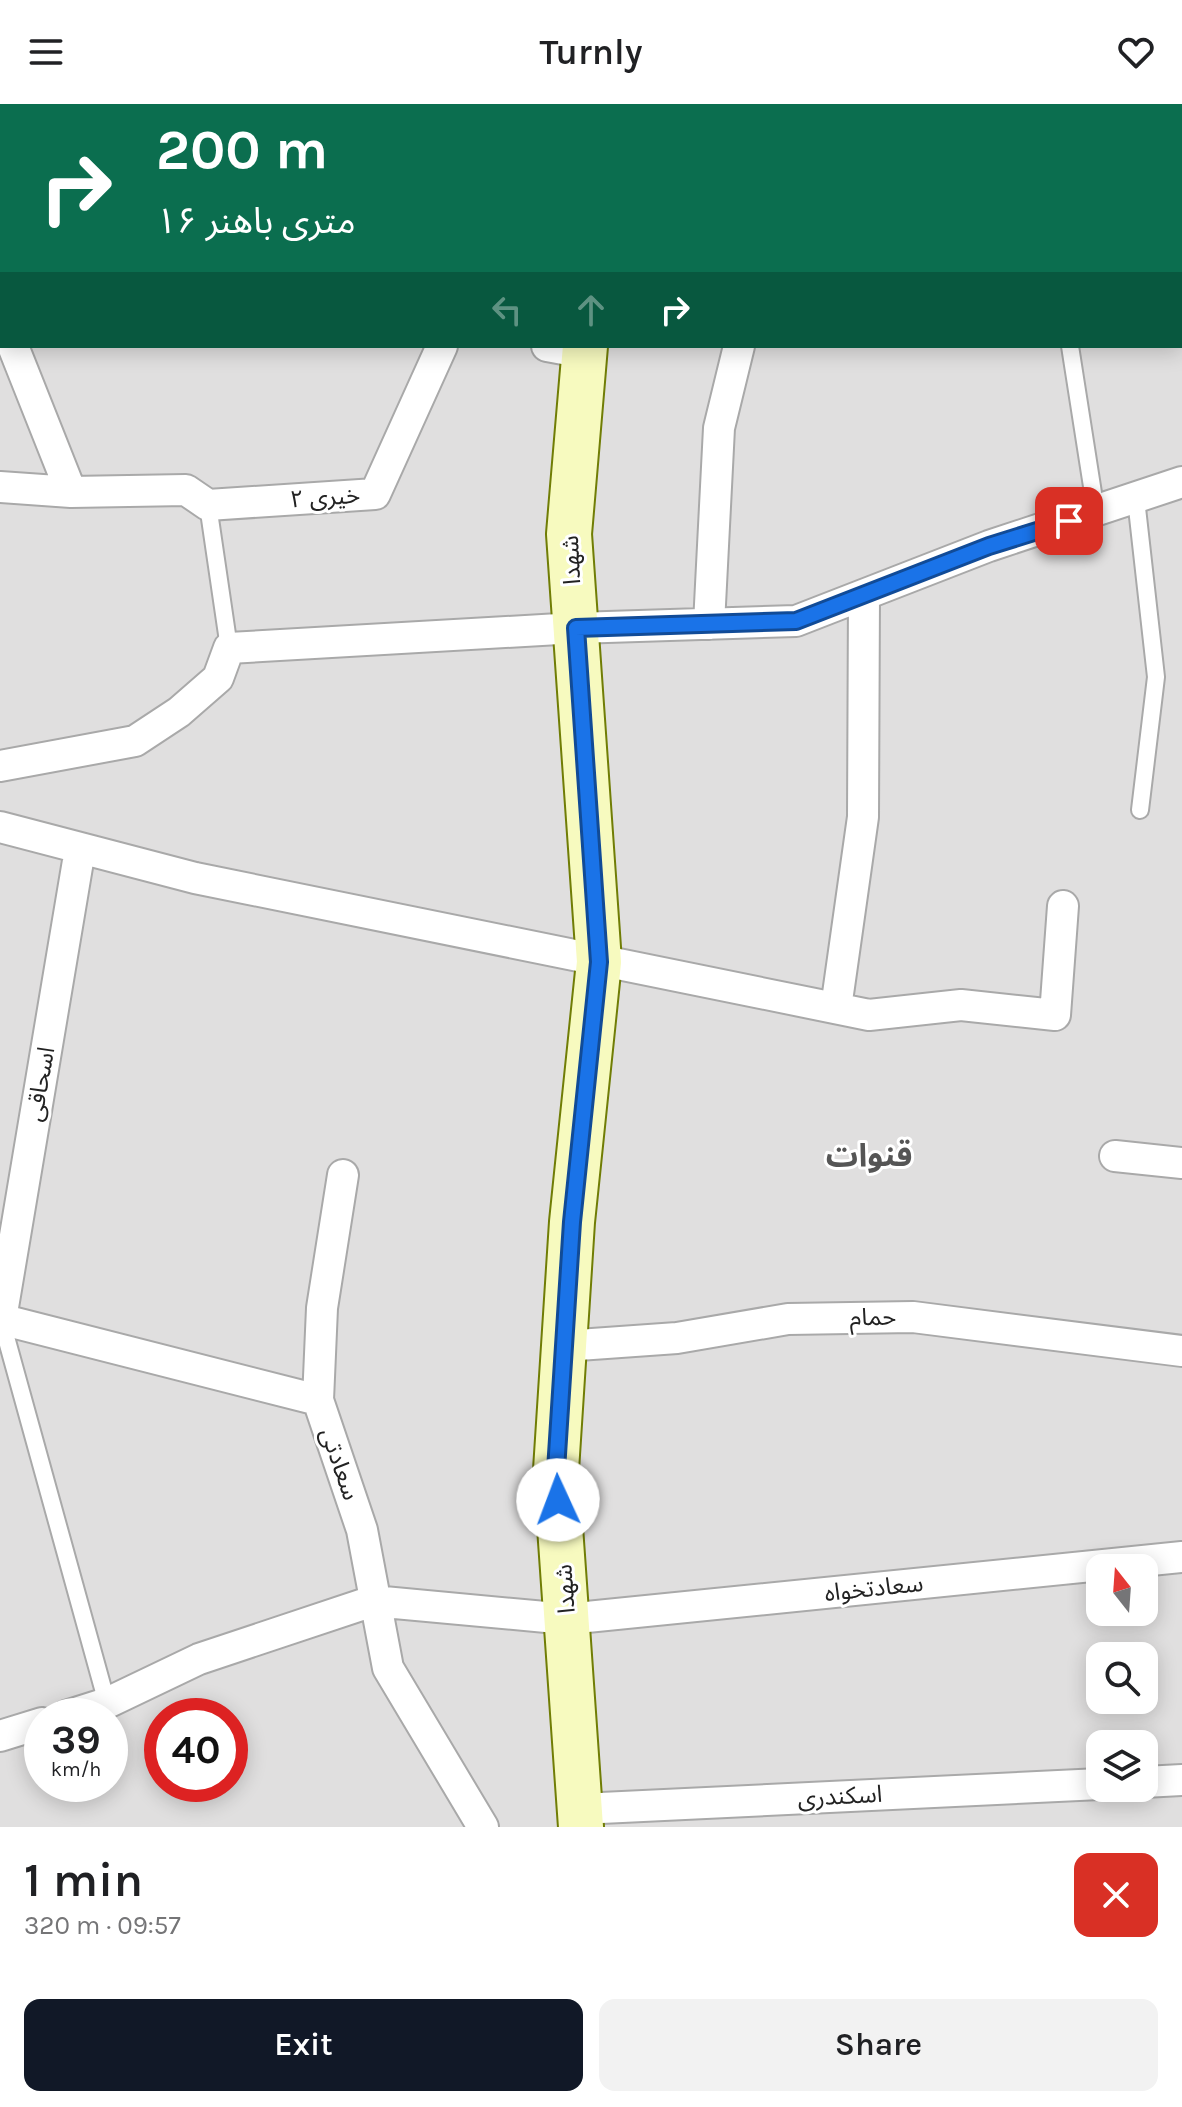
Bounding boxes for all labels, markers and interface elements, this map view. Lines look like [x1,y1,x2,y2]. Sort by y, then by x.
icon: menu [24,30,68,74]
icon: heart [1114,30,1158,74]
text: Turnly [540,31,642,73]
text: 200 m [156,117,328,182]
icon: right [24,136,128,240]
text: ۱۶ متری باهنر [156,200,356,242]
icon: left [485,288,529,332]
icon: ahead [569,288,613,332]
icon: right [653,288,697,332]
street label: خیری ۲ [289,481,361,513]
pin [1035,487,1103,555]
icon: arrive [1047,499,1091,543]
street label: شهدا [556,535,586,585]
street label: اسحاقی [20,1045,60,1123]
district label: قنوات [826,1137,912,1174]
street label: حمام [849,1303,897,1335]
street label: سعادتی [315,1424,365,1504]
position arrow [516,1458,600,1542]
north arrow [1086,1554,1158,1626]
map controls [1086,1554,1158,1802]
street label: شهدا [549,1563,581,1615]
street label: سعادتخواه [823,1569,925,1607]
button: search [1086,1642,1158,1714]
speed limit sign: 40 [144,1698,248,1802]
text: 39 [51,1716,101,1763]
button: layers [1086,1730,1158,1802]
text: km/h [51,1758,101,1781]
street label: اسکندری [797,1780,883,1812]
text: 1 min [24,1852,143,1908]
button: close [1074,1853,1158,1937]
text: 320 m · 09:57 [24,1910,181,1941]
button: Exit [24,1999,583,2091]
button: Share [599,1999,1158,2091]

